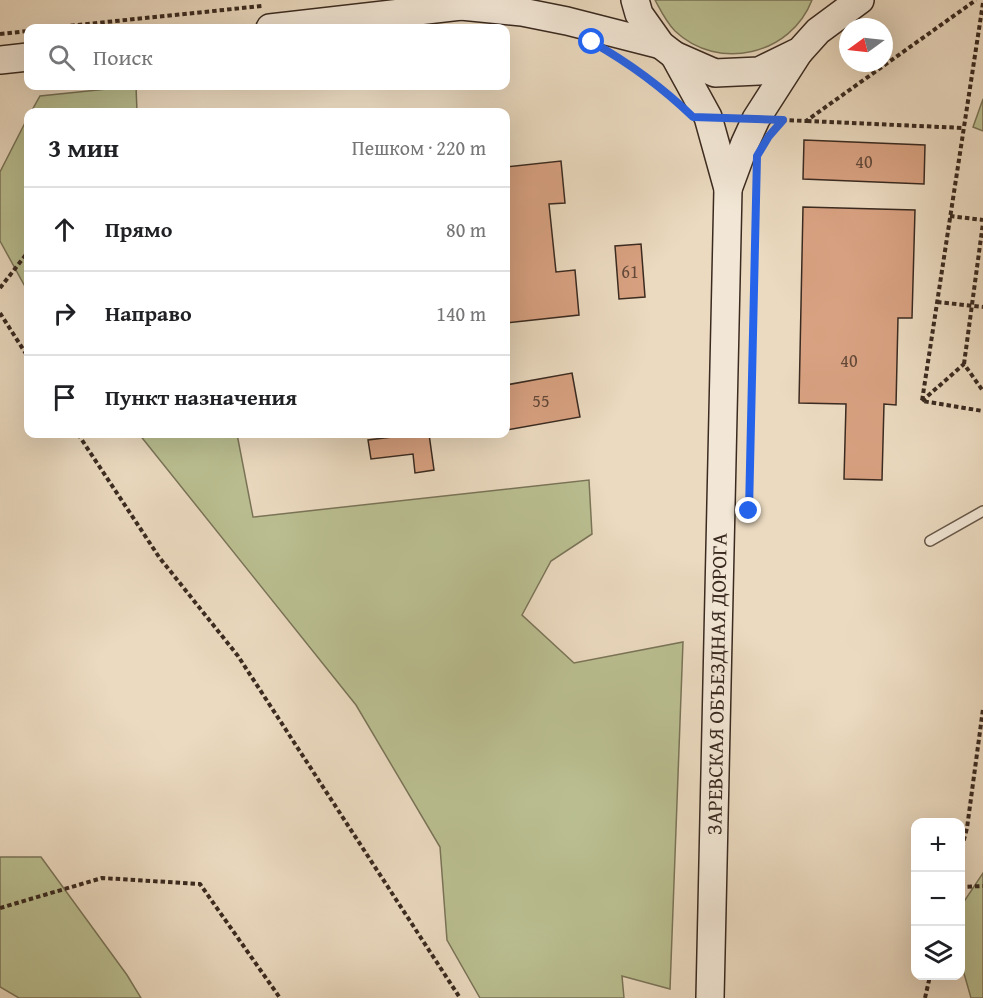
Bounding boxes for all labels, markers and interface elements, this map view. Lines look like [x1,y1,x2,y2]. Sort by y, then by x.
north arrow [839,18,893,72]
search box [24,24,510,90]
route start [578,28,604,54]
icon: search [45,41,78,74]
text: Поиск [93,41,153,73]
text: 3 мин [48,128,119,167]
text: Пешком · 220 m [352,133,486,162]
house number: 40 [855,148,873,175]
icon: ahead [48,213,81,246]
text: Прямо [105,213,172,245]
text: 80 m [446,215,486,244]
house number: 61 [621,258,639,285]
icon: right [48,297,81,330]
text: Направо [105,297,192,329]
text: 140 m [436,299,486,328]
house number: 40 [840,347,858,374]
icon: arrive [48,381,81,414]
text: Пункт назначения [105,381,297,413]
house number: 55 [532,387,550,414]
route end [735,497,761,523]
street label: ЗАРЕВСКАЯ ОБЪЕЗДНАЯ ДОРОГА [698,532,735,835]
map controls [911,818,965,980]
button: + [911,818,965,872]
button: − [911,872,965,926]
button: layers [911,926,965,980]

